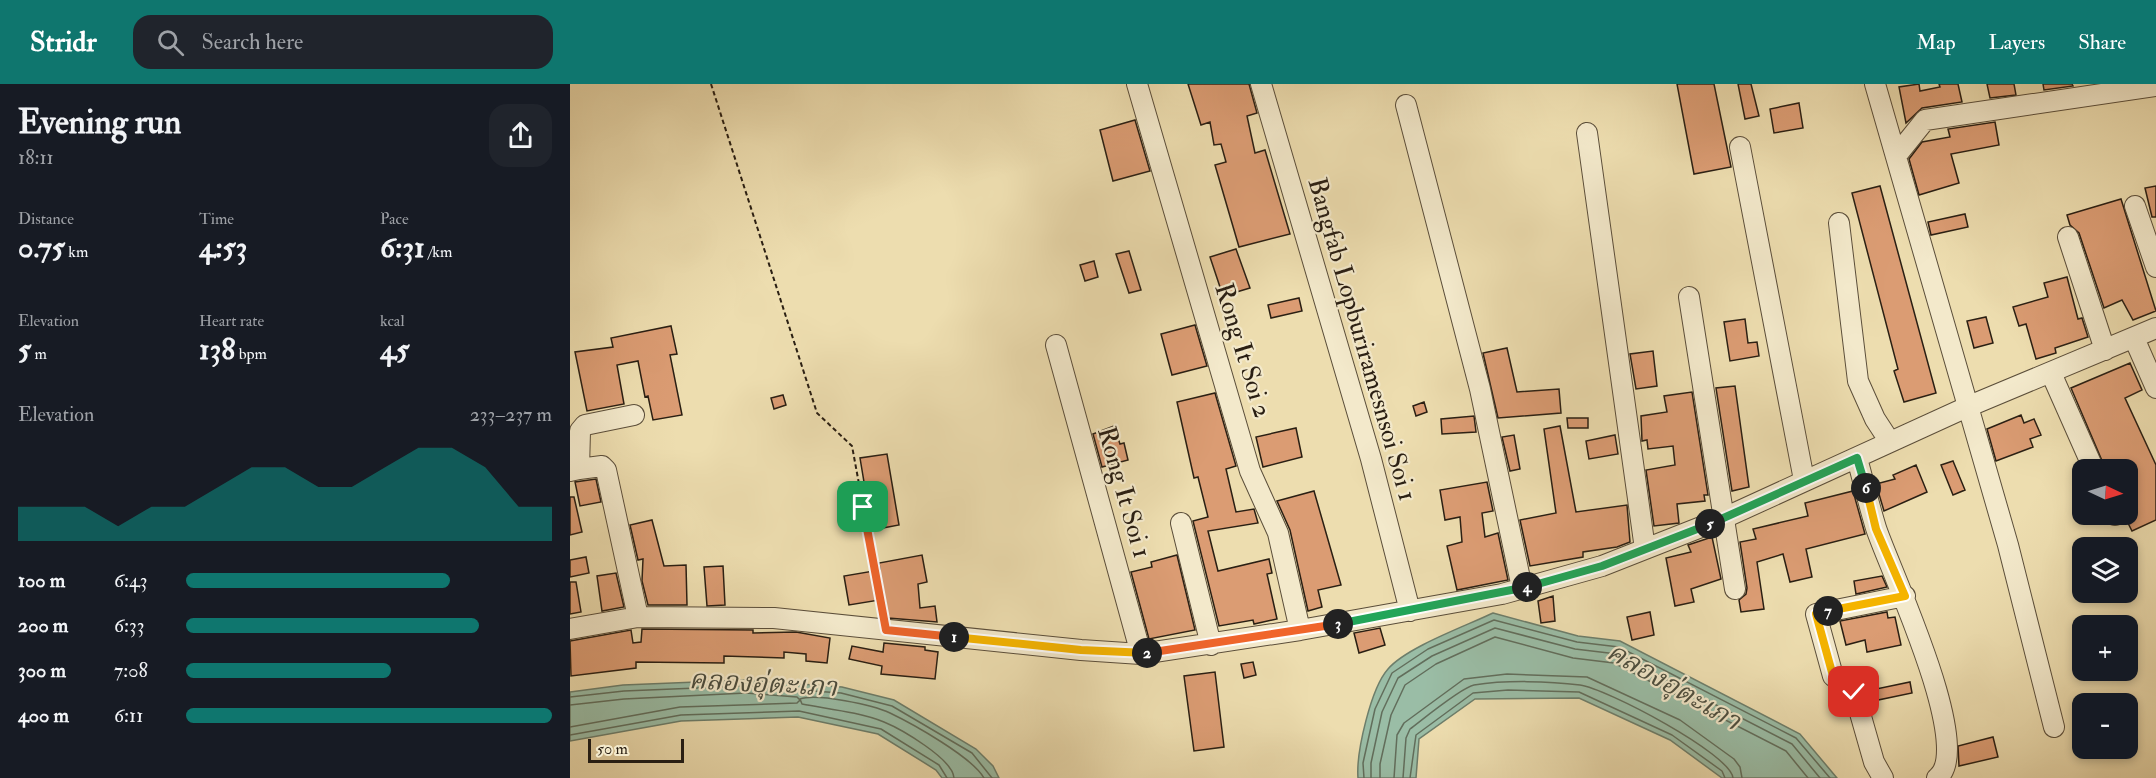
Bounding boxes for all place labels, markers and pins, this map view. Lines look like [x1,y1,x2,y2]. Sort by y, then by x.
pin: 6 [1851,473,1881,503]
pin [837,481,888,532]
pin: 5 [1695,509,1725,539]
pin: 4 [1512,572,1542,602]
pin: 7 [1813,596,1843,626]
pin: 3 [1323,609,1353,639]
pin: 1 [939,622,969,652]
pin: 2 [1132,638,1162,668]
pin [1828,666,1879,717]

